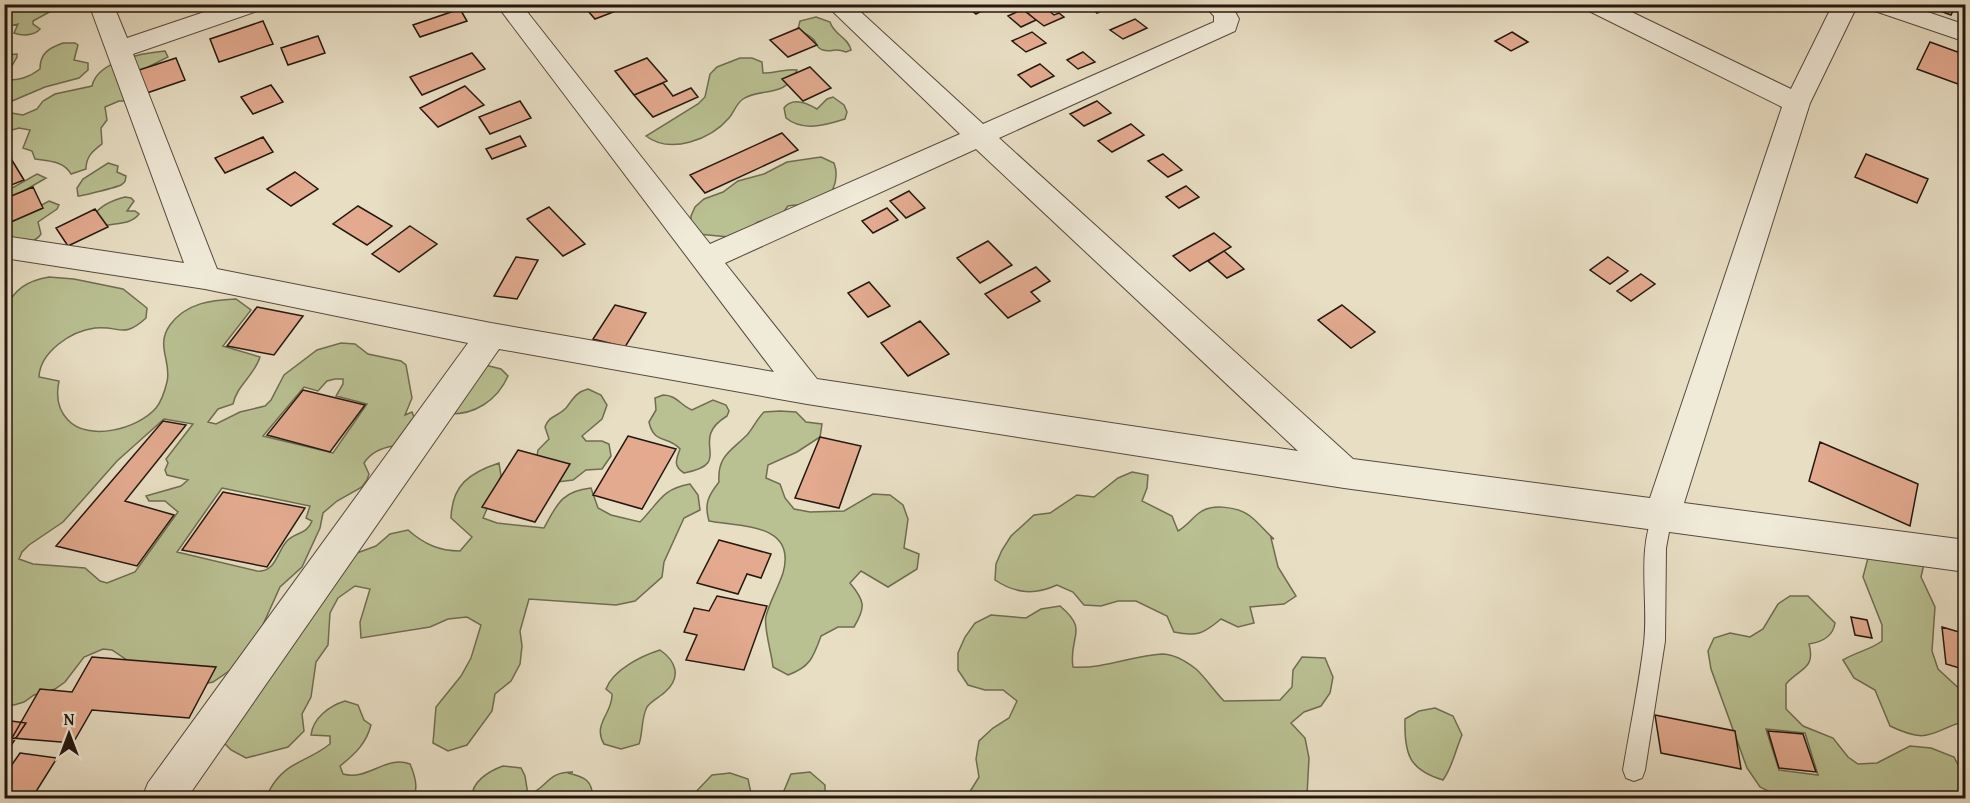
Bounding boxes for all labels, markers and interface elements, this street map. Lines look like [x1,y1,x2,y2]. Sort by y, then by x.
north arrow [39,704,99,764]
text: N [64,707,75,731]

